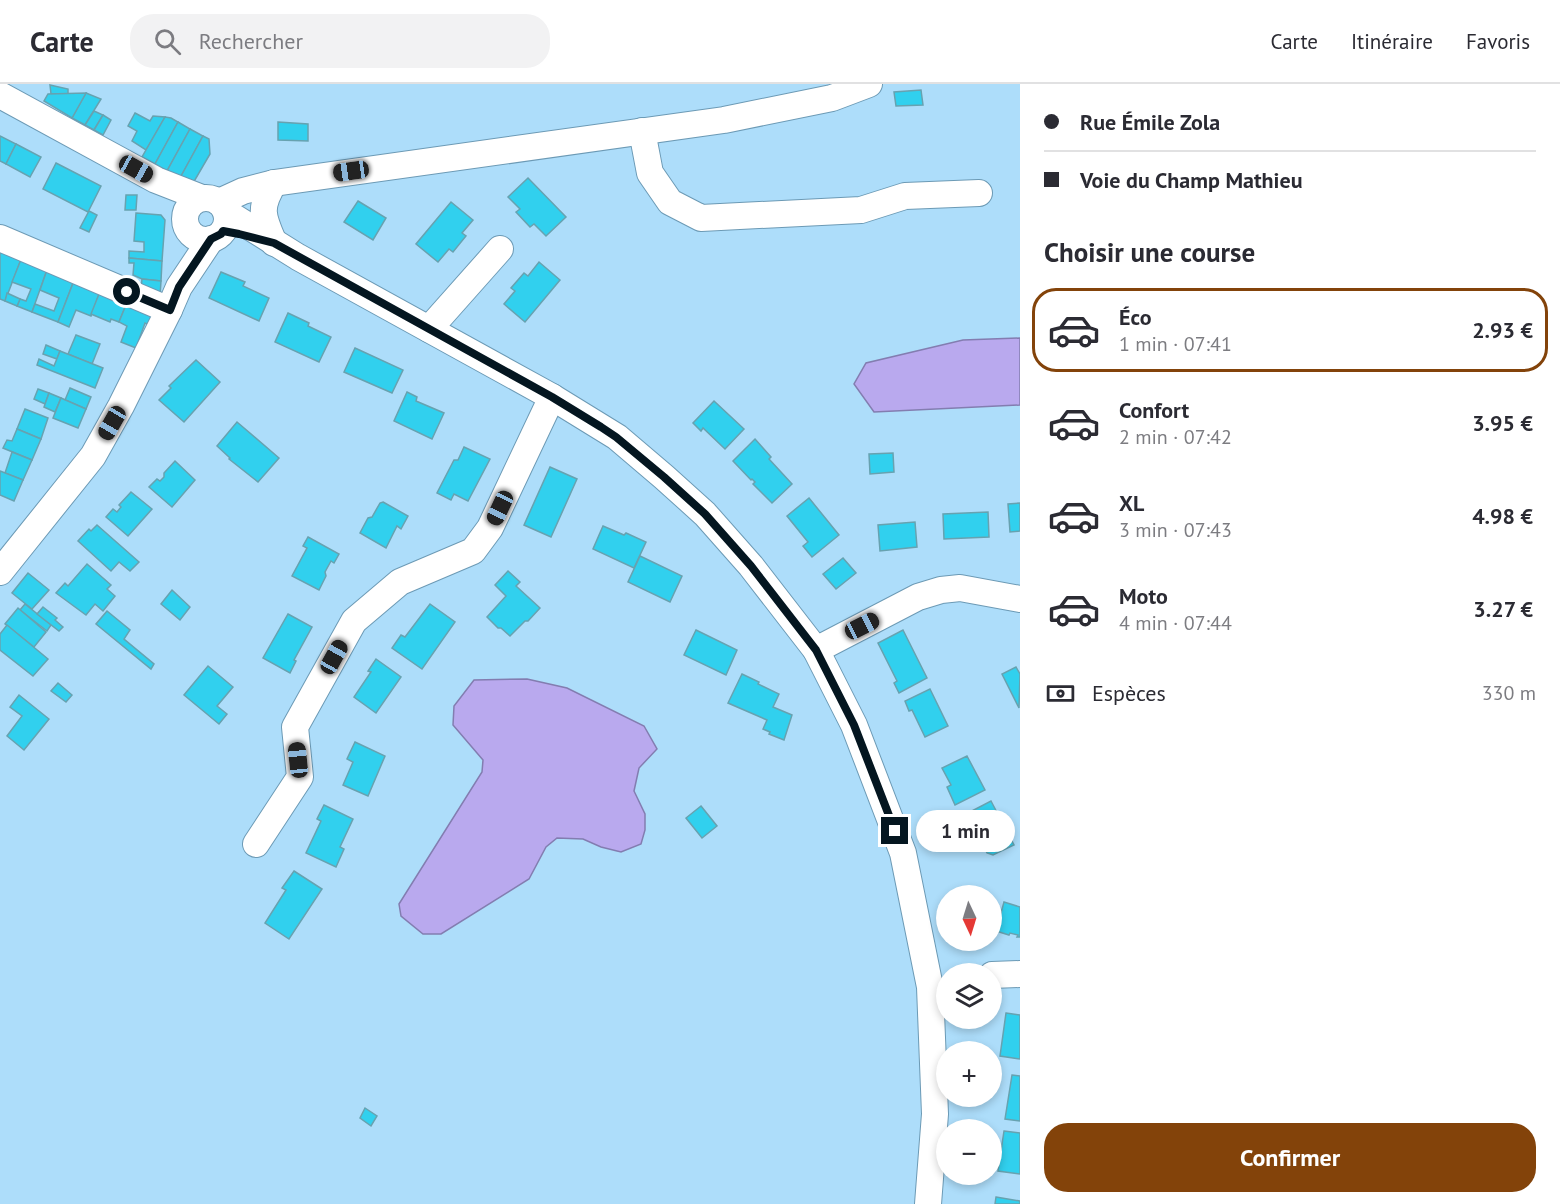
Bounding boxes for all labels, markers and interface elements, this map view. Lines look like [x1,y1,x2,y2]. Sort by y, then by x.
search box [130,14,550,68]
text: Carte [30,23,94,60]
icon: search [151,25,184,58]
text: Rechercher [199,27,303,55]
text: Carte [1271,28,1318,55]
text: Itinéraire [1351,28,1433,55]
text: Favoris [1466,28,1530,55]
text: Rue Émile Zola [1080,108,1220,136]
car [116,152,156,186]
car [332,160,370,182]
text: Voie du Champ Mathieu [1080,166,1303,194]
text: Choisir une course [1044,235,1255,269]
route start [113,278,140,305]
icon: car [1047,303,1101,357]
text: Éco [1119,303,1151,331]
text: 2.93 € [1472,316,1533,344]
text: 1 min · 07:41 [1119,331,1232,357]
icon: car [1047,396,1101,450]
text: Confort [1119,396,1189,424]
car [95,403,129,443]
text: 3.95 € [1472,409,1533,437]
text: 2 min · 07:42 [1119,424,1232,450]
car [484,488,516,528]
icon: car [1047,489,1101,543]
text: XL [1119,489,1144,517]
text: 4.98 € [1472,502,1533,530]
text: 3 min · 07:43 [1119,517,1232,543]
icon: car [1047,582,1101,636]
text: Moto [1119,582,1168,610]
text: 3.27 € [1473,595,1533,623]
car [842,610,882,642]
text: 4 min · 07:44 [1119,610,1232,636]
car [317,637,351,677]
icon: cash [1044,677,1077,710]
text: Espèces [1092,679,1166,707]
text: 330 m [1482,680,1536,706]
car [287,741,309,779]
callout: 1 min [916,810,1015,852]
route end [881,817,908,844]
text: 1 min [941,818,990,844]
north arrow [936,885,1002,951]
map controls [936,885,1002,1185]
button: layers [936,963,1002,1029]
button: + [936,1041,1002,1107]
button: − [936,1119,1002,1185]
button: Confirmer [1044,1123,1536,1192]

